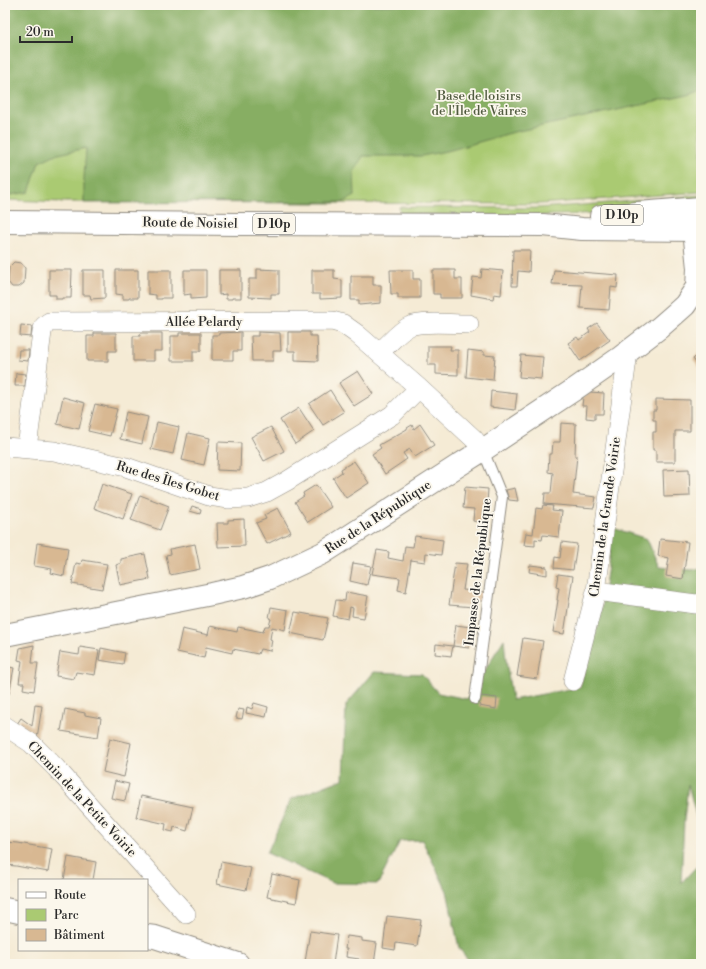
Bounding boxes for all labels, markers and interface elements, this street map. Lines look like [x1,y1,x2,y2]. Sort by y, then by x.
scale bar [20,18,72,44]
text: 20 m [26,25,54,40]
park label: Base de loisirs de l'Île de Vaires [432,88,527,119]
road number: D 10p [601,205,643,225]
street label: Route de Noisiel [142,214,238,232]
road number: D 10p [253,214,295,234]
street label: Allée Pelardy [165,314,243,330]
street label: Chemin de la Grande Voirie [586,435,624,598]
street label: Rue des Îles Gobet [114,457,222,504]
street label: Rue de la République [322,476,434,557]
street label: Impasse de la République [461,497,495,647]
street label: Chemin de la Petite Voirie [24,738,140,861]
legend [18,879,148,951]
text: Route [54,888,86,903]
text: Parc [54,908,79,923]
text: Bâtiment [53,928,105,943]

